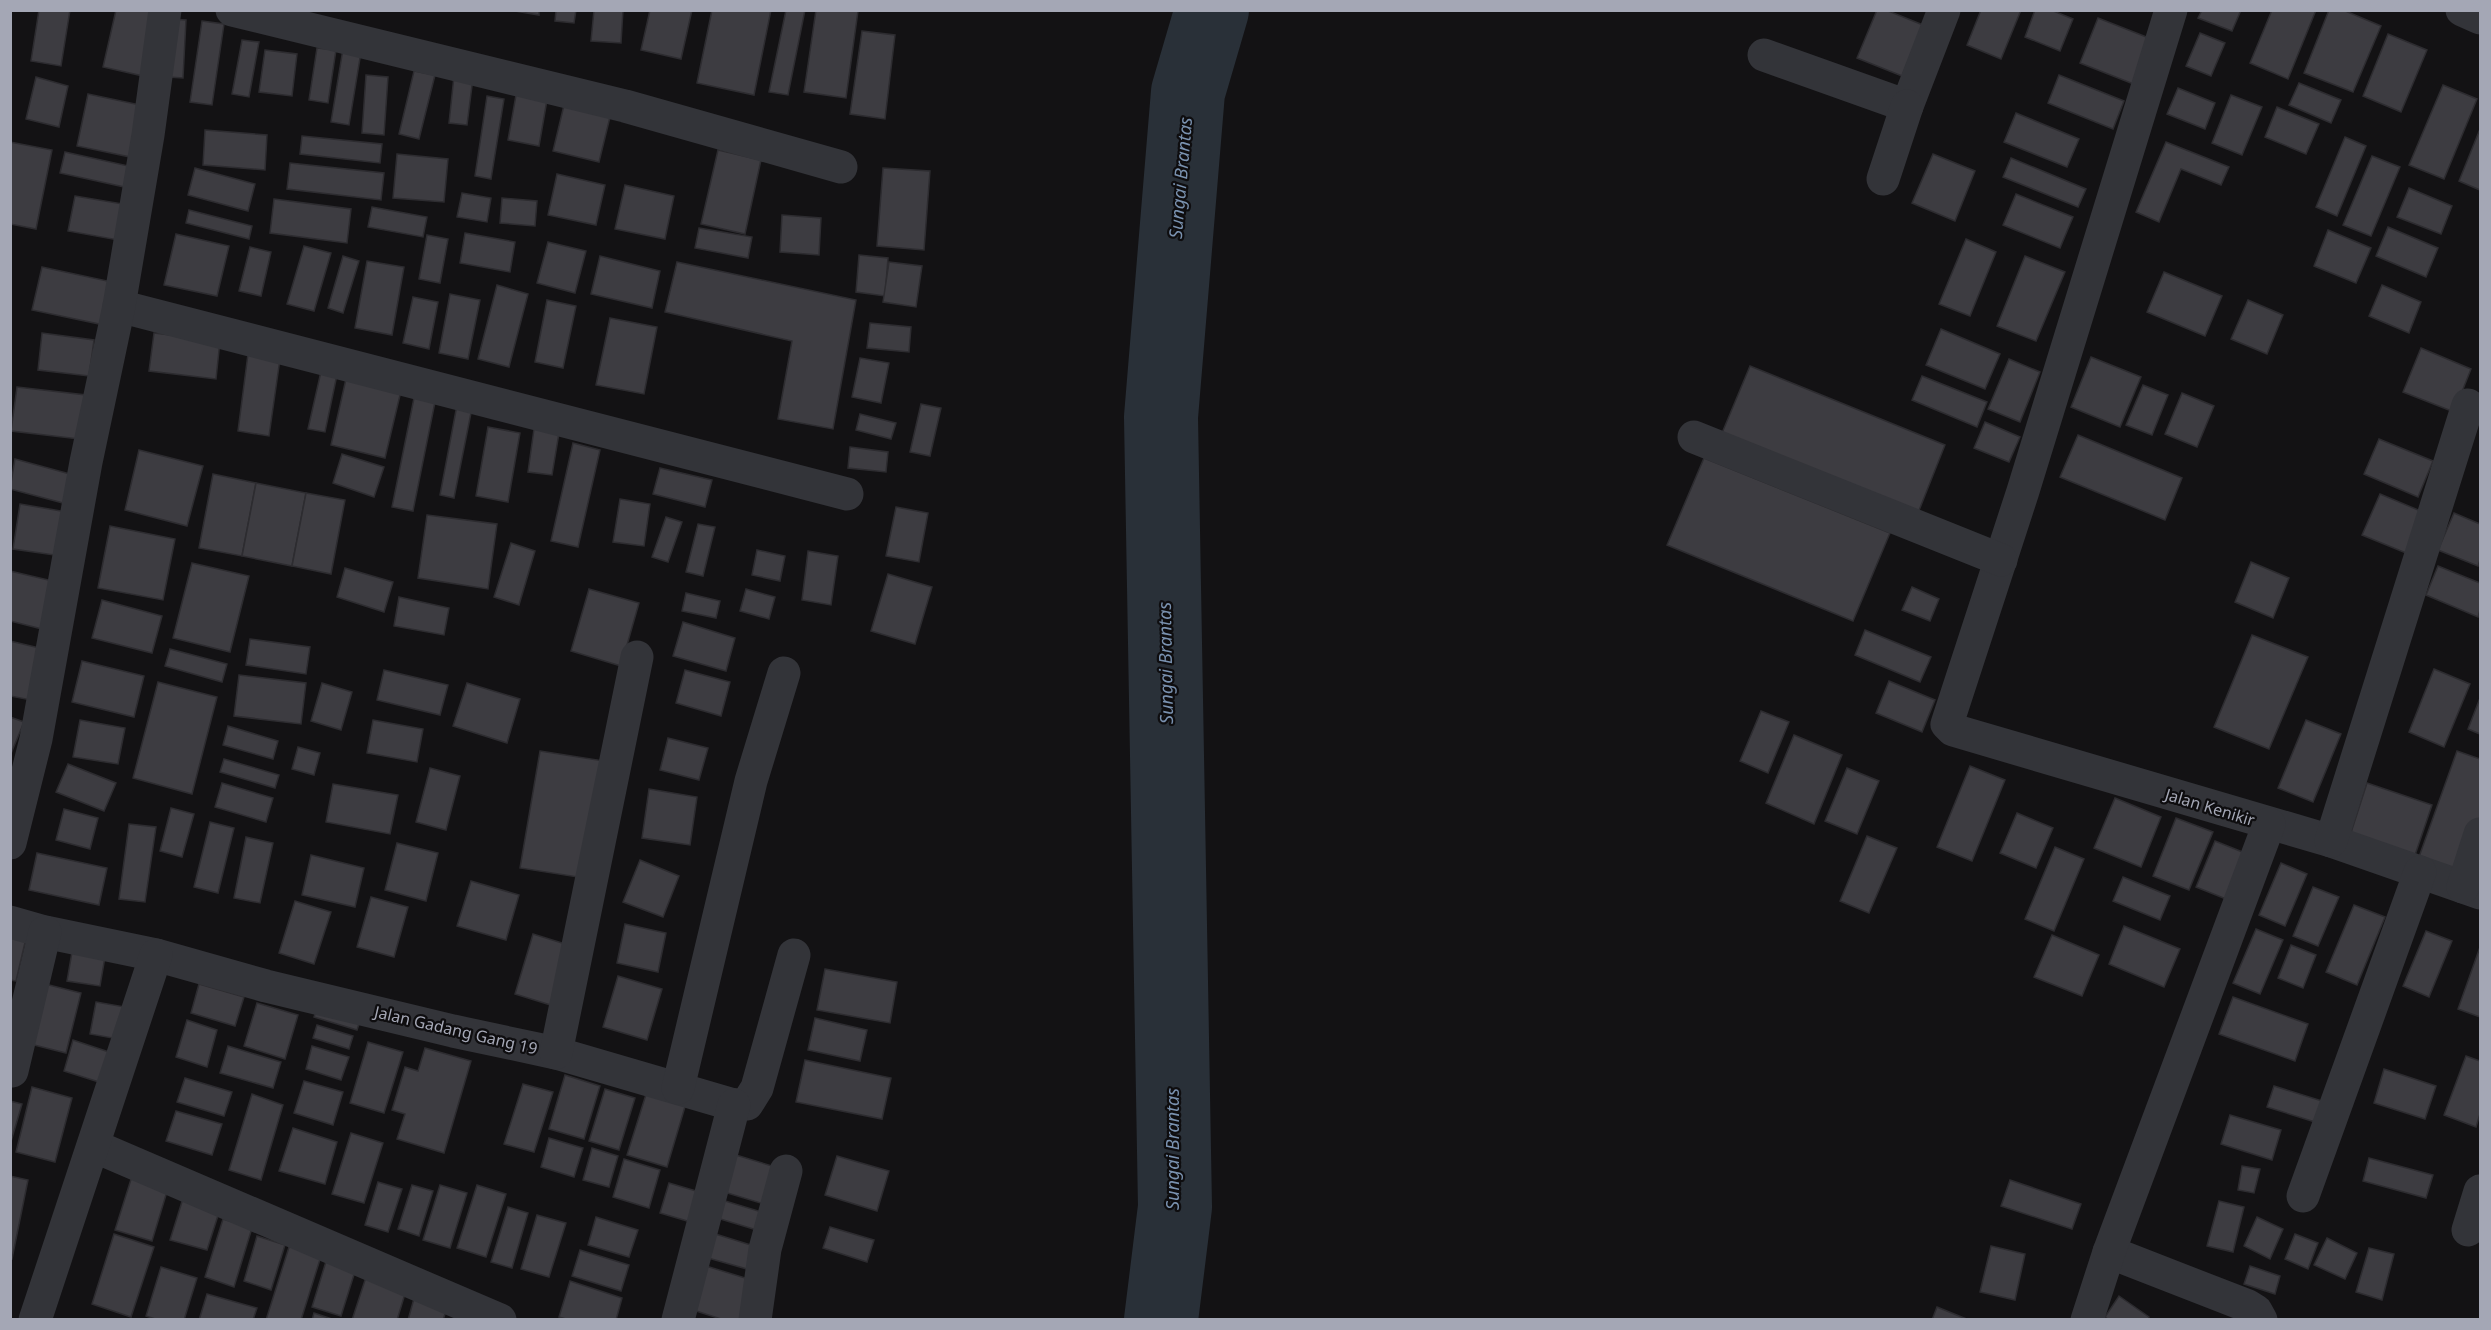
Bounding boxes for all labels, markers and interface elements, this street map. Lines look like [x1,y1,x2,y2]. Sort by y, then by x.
water label: Sungai Brantas [1163,116,1197,240]
water label: Sungai Brantas [1152,602,1178,724]
street label: Jalan Kenikir [2161,782,2258,831]
street label: Jalan Gadang Gang 19 [370,1000,540,1059]
water label: Sungai Brantas [1160,1088,1184,1210]

